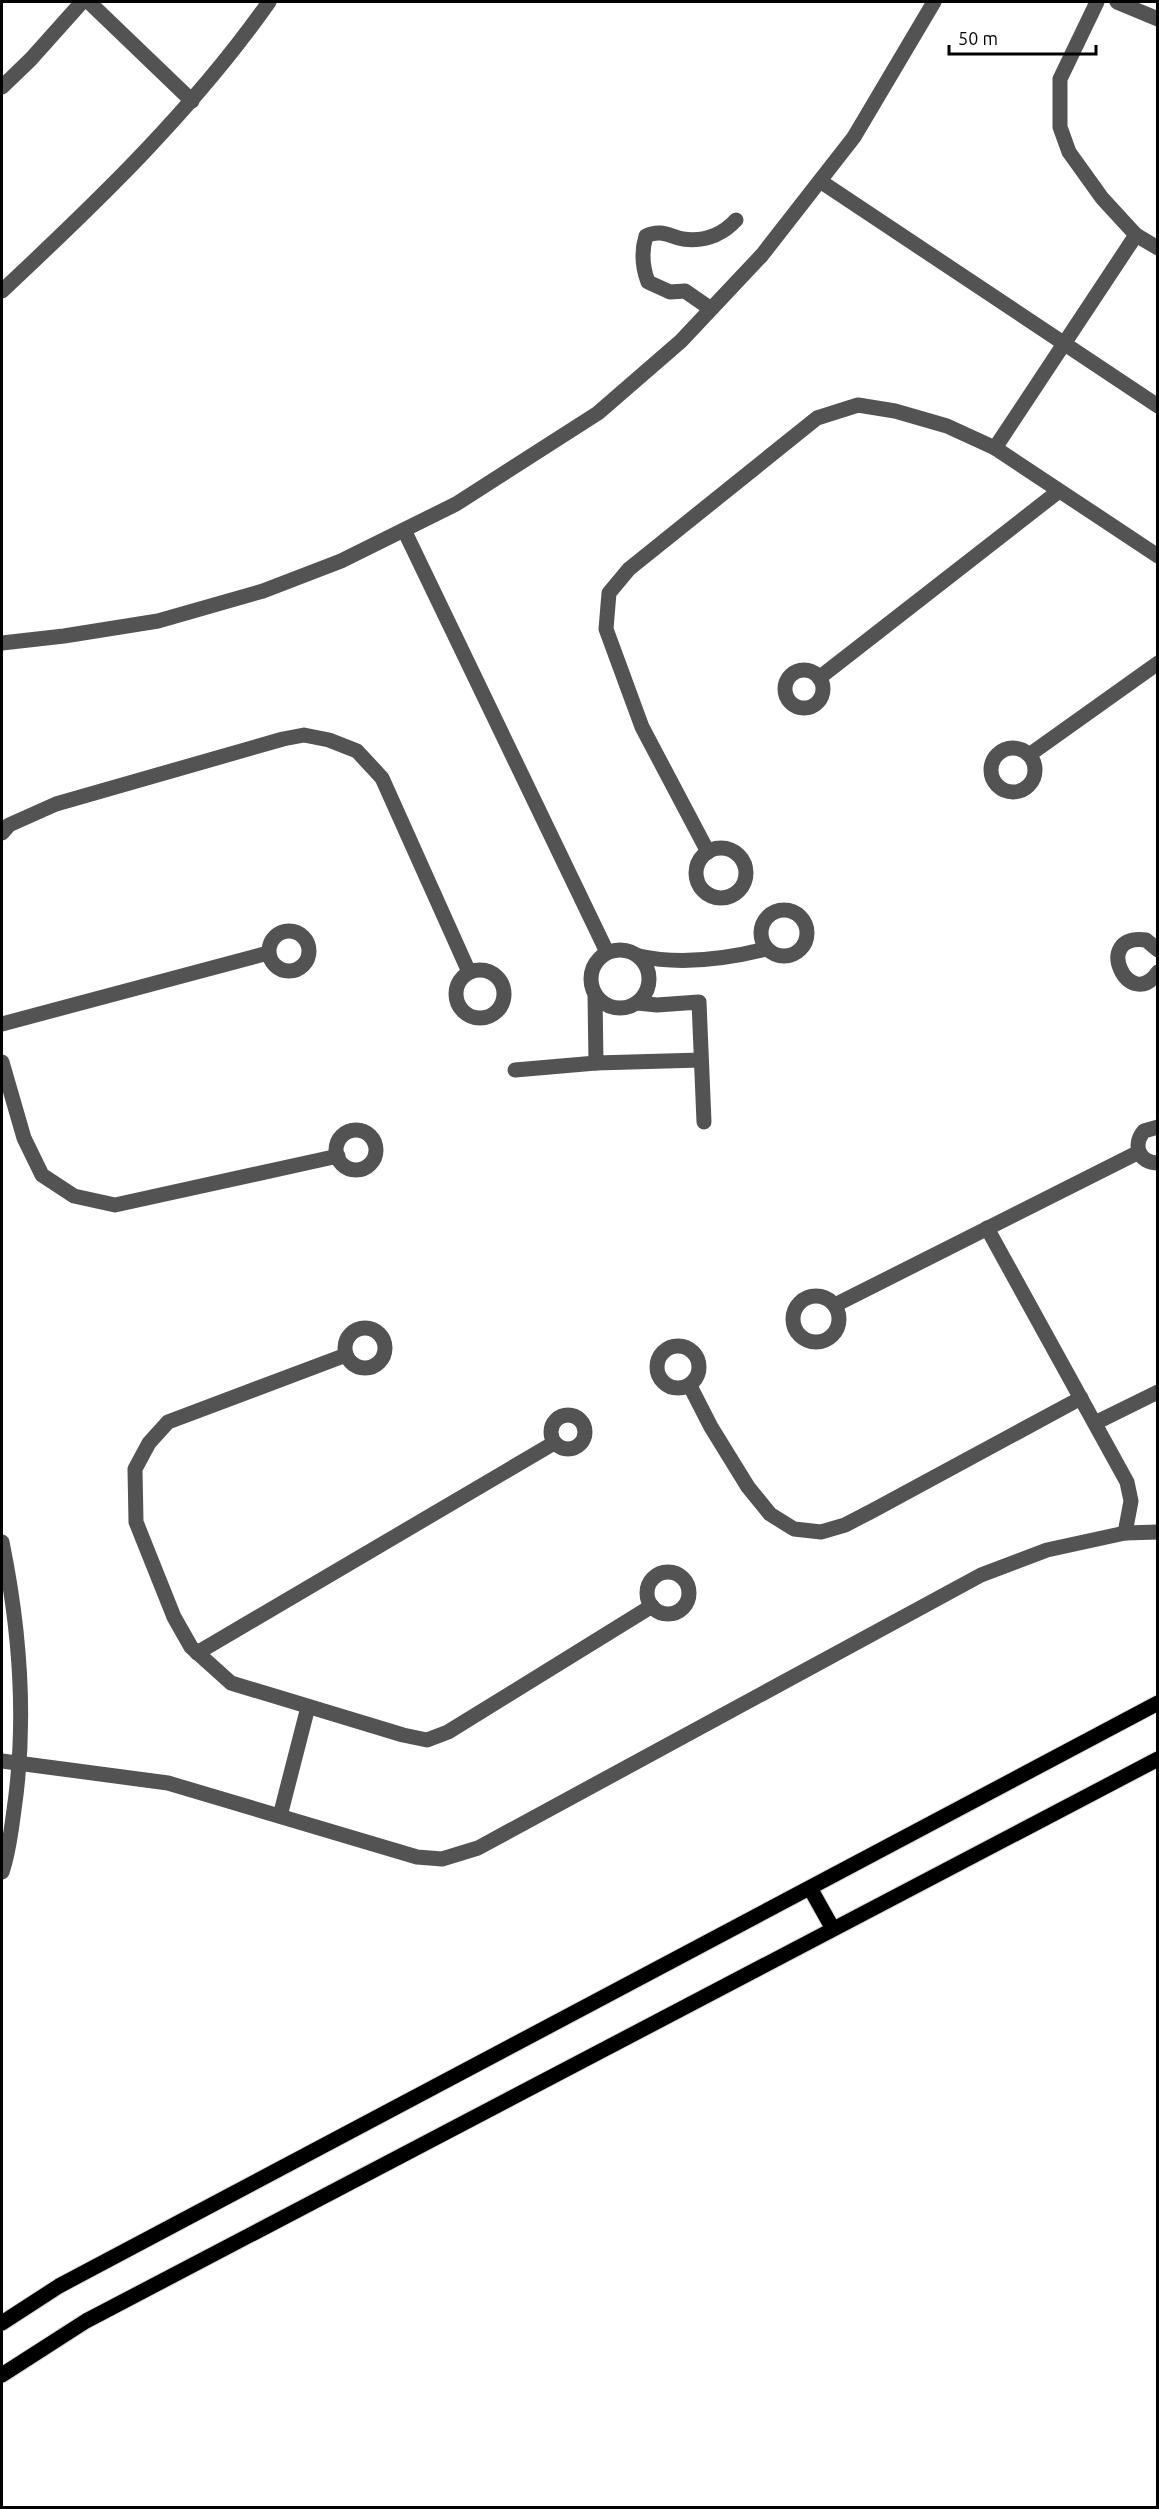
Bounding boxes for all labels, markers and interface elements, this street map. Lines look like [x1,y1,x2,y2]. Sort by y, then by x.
scale bar [949,18,1096,56]
text: 50 m [958,28,998,48]

